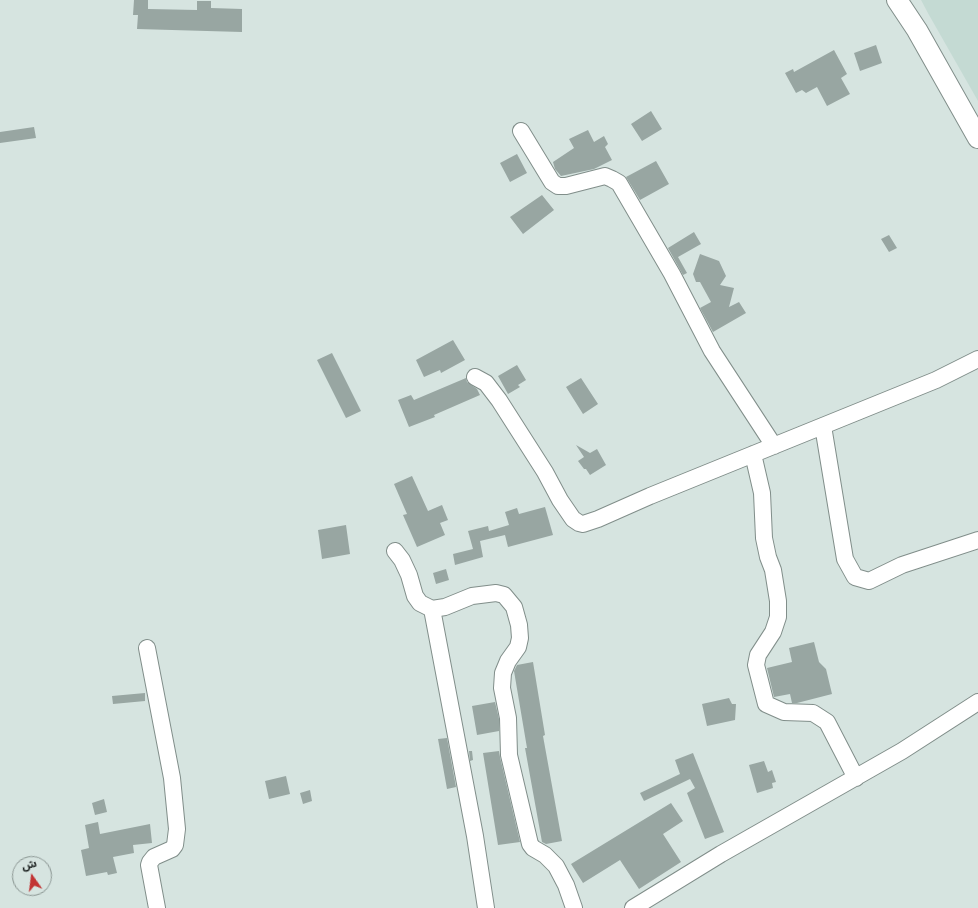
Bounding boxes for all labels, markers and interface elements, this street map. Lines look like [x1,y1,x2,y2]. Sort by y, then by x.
north arrow [12,856,52,896]
text: ش [20,857,38,873]

